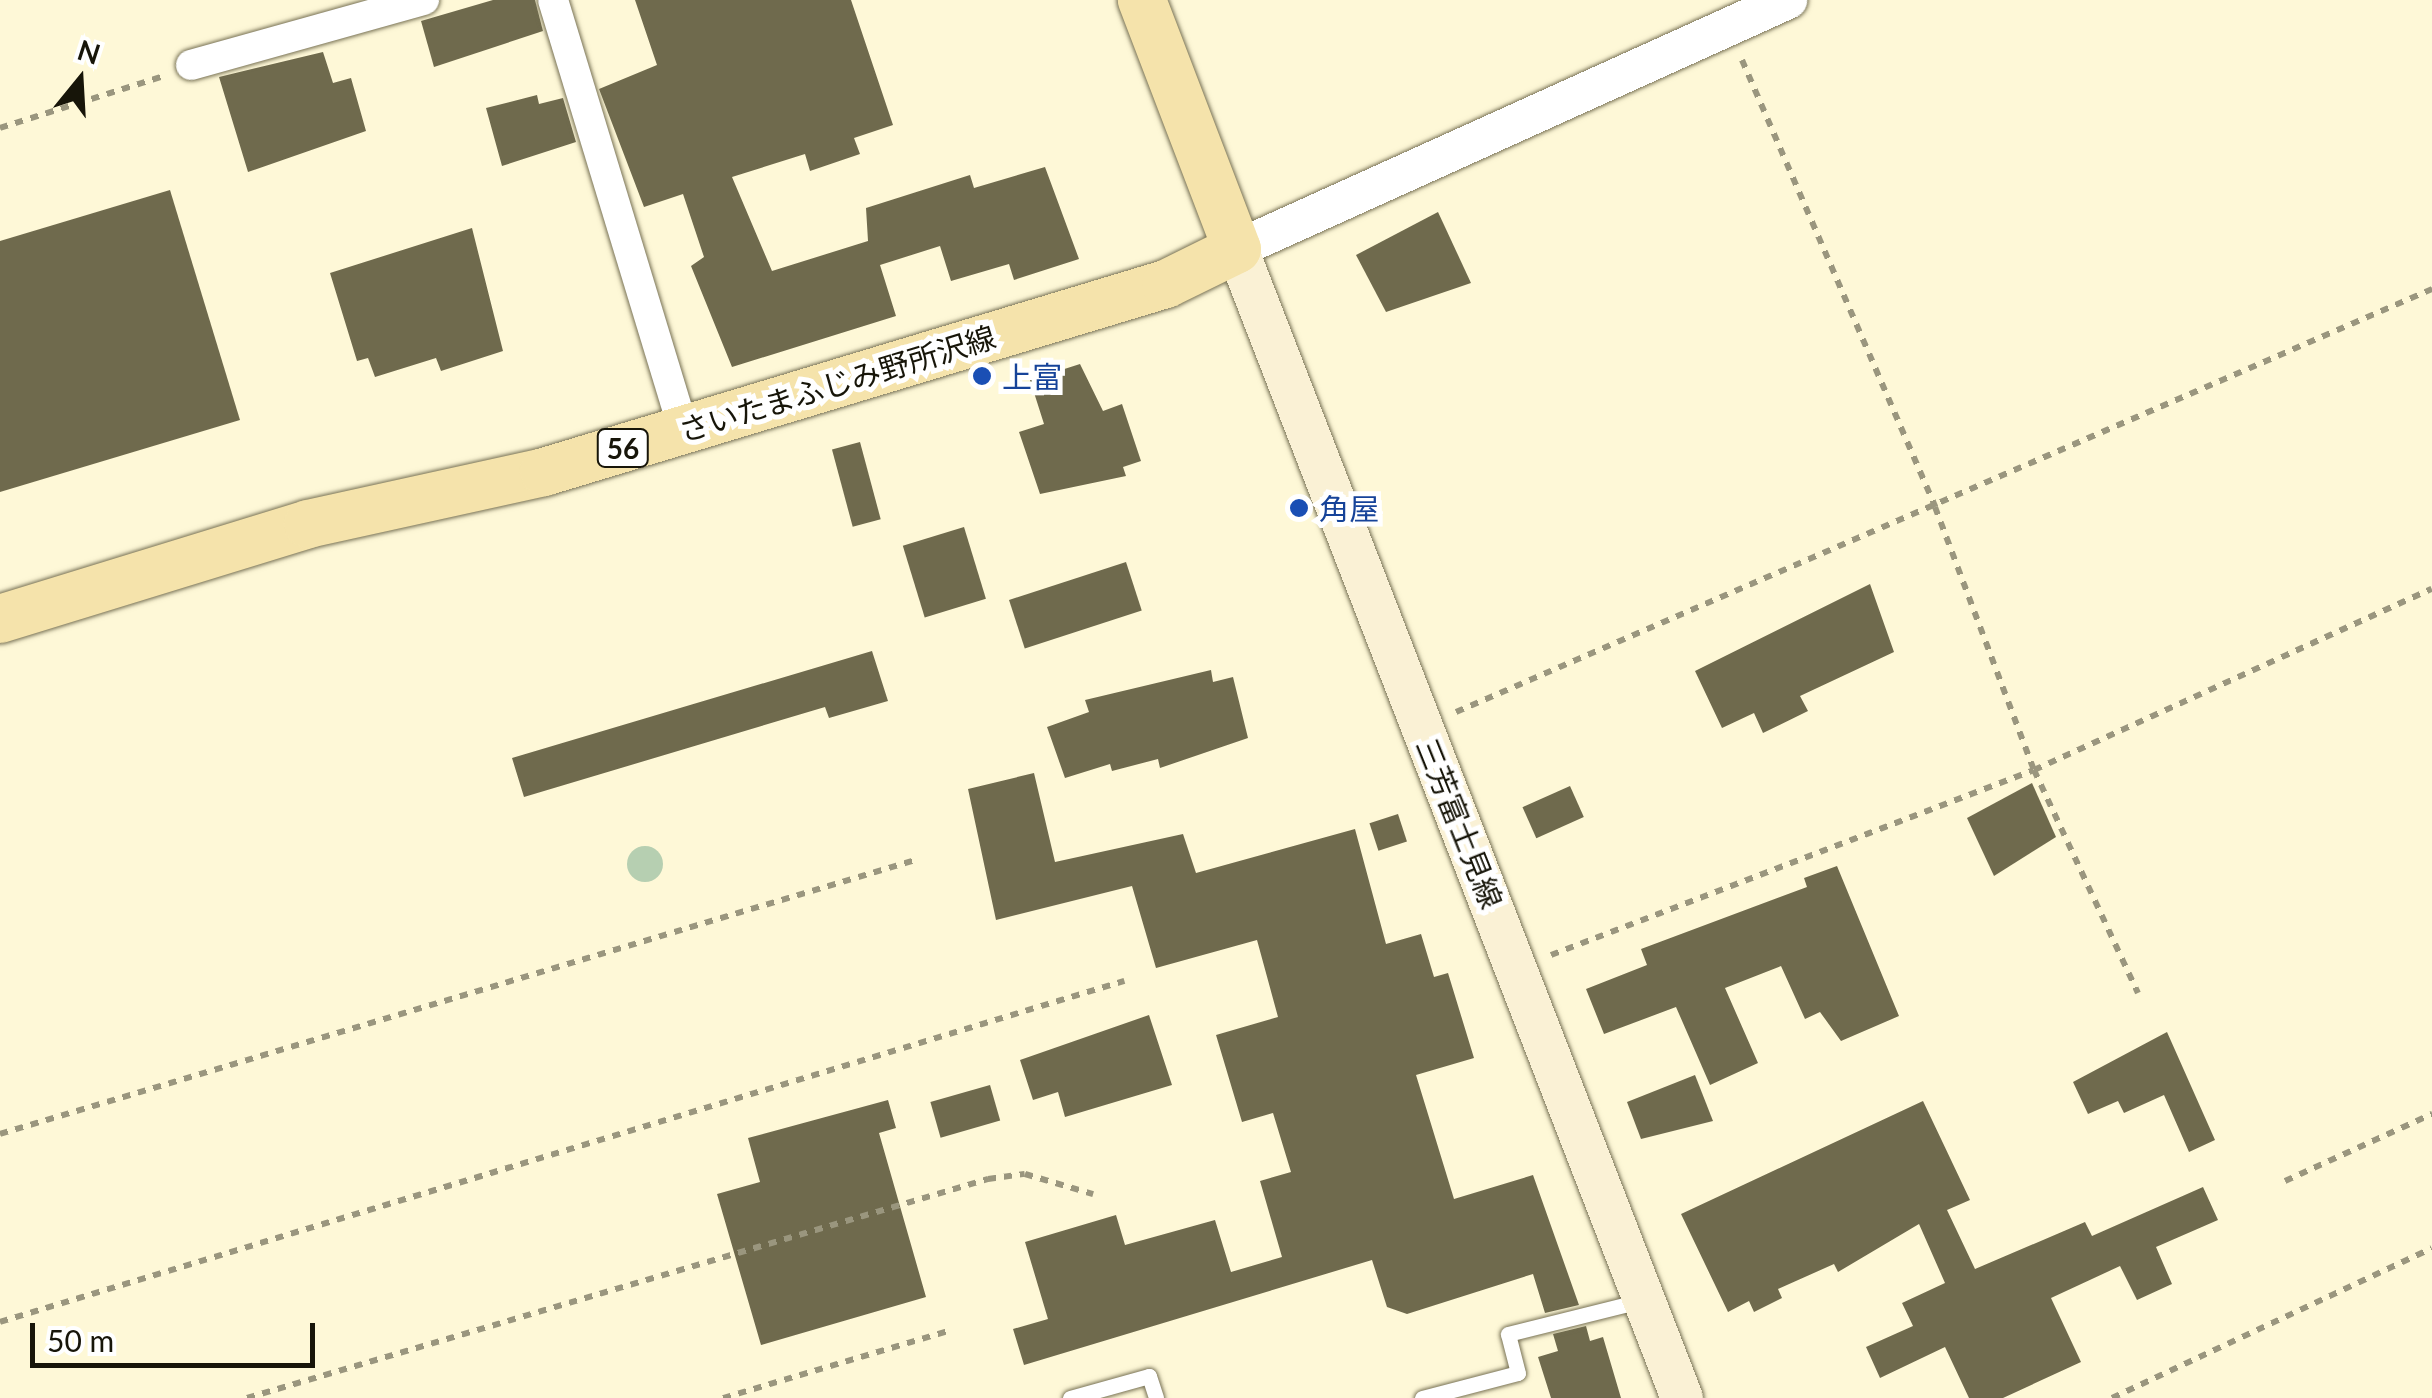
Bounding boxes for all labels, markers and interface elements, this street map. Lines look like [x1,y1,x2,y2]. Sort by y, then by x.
north arrow [30,30,130,130]
text: N [74,32,105,71]
street label: さいたまふじみ野所沢線 [674,318,1000,448]
place label: 上富 [1002,358,1062,394]
marker: 上富 [971,365,993,387]
road number: 56 [596,425,650,471]
place label: 角屋 [1319,490,1379,526]
marker: 角屋 [1288,497,1310,519]
street label: 三芳富士見線 [1410,733,1510,913]
scale bar [35,1303,320,1365]
text: 50 m [47,1322,114,1358]

